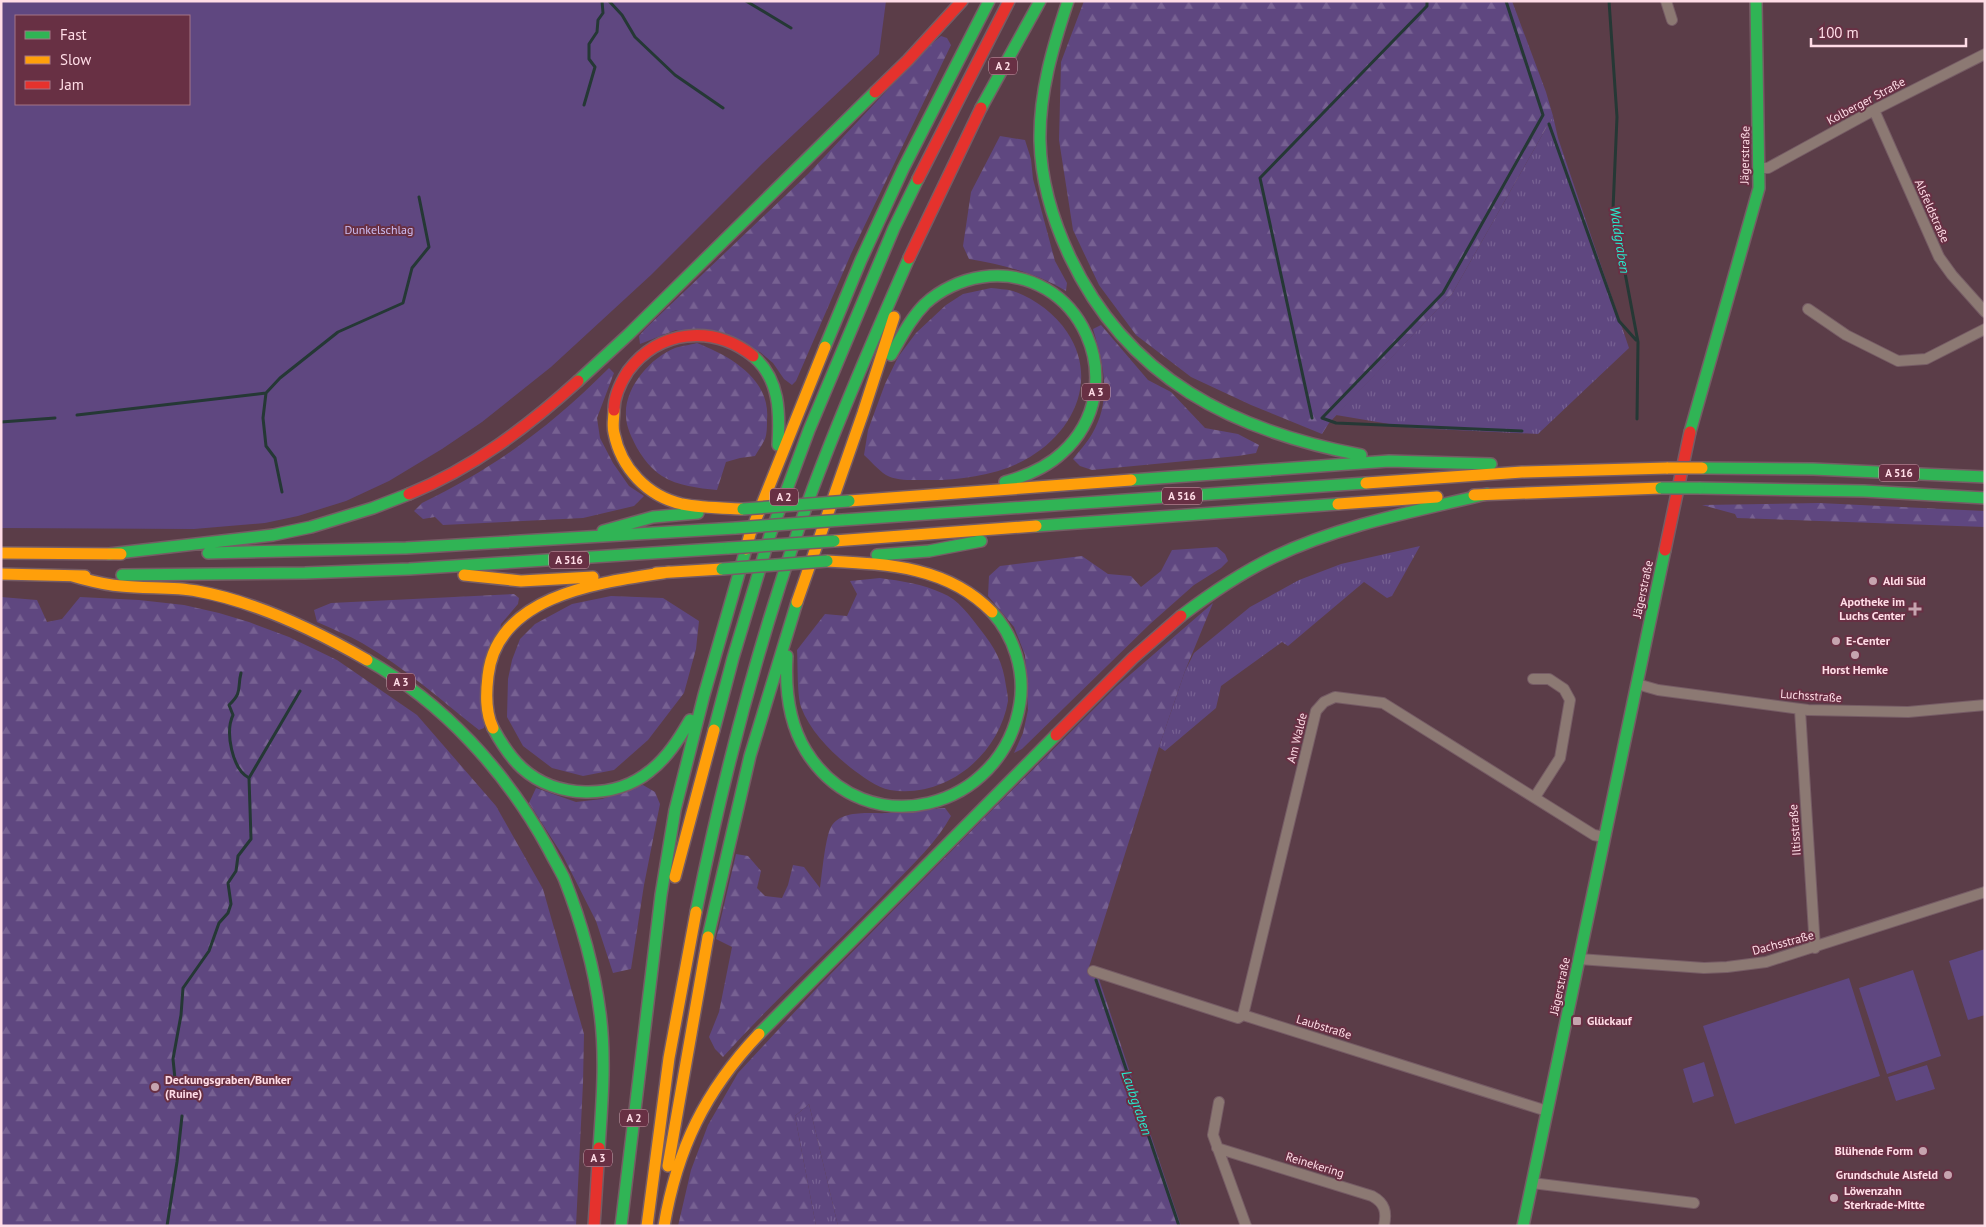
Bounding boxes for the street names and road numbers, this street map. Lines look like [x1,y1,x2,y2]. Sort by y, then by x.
road number: A 2 [989,58,1017,74]
street label: Kolberger Straße [1824,74,1908,128]
street label: Jägerstraße [1736,126,1753,185]
street label: Alsfeldstraße [1912,177,1953,245]
road number: A 3 [1082,384,1110,401]
road number: A 516 [1879,464,1919,482]
road number: A 2 [770,488,798,506]
road number: A 516 [1162,488,1202,504]
road number: A 516 [549,552,589,568]
street label: Jägerstraße [1629,559,1656,620]
road number: A 3 [387,674,415,690]
street label: Luchsstraße [1780,686,1842,705]
street label: Am Walde [1283,711,1310,765]
street label: Iltisstraße [1785,804,1804,856]
street label: Dachsstraße [1750,927,1815,958]
street label: Jägerstraße [1546,956,1573,1017]
street label: Laubstraße [1295,1011,1354,1042]
road number: A 2 [620,1110,648,1126]
street label: Reinekering [1284,1148,1346,1181]
road number: A 3 [584,1150,612,1166]

